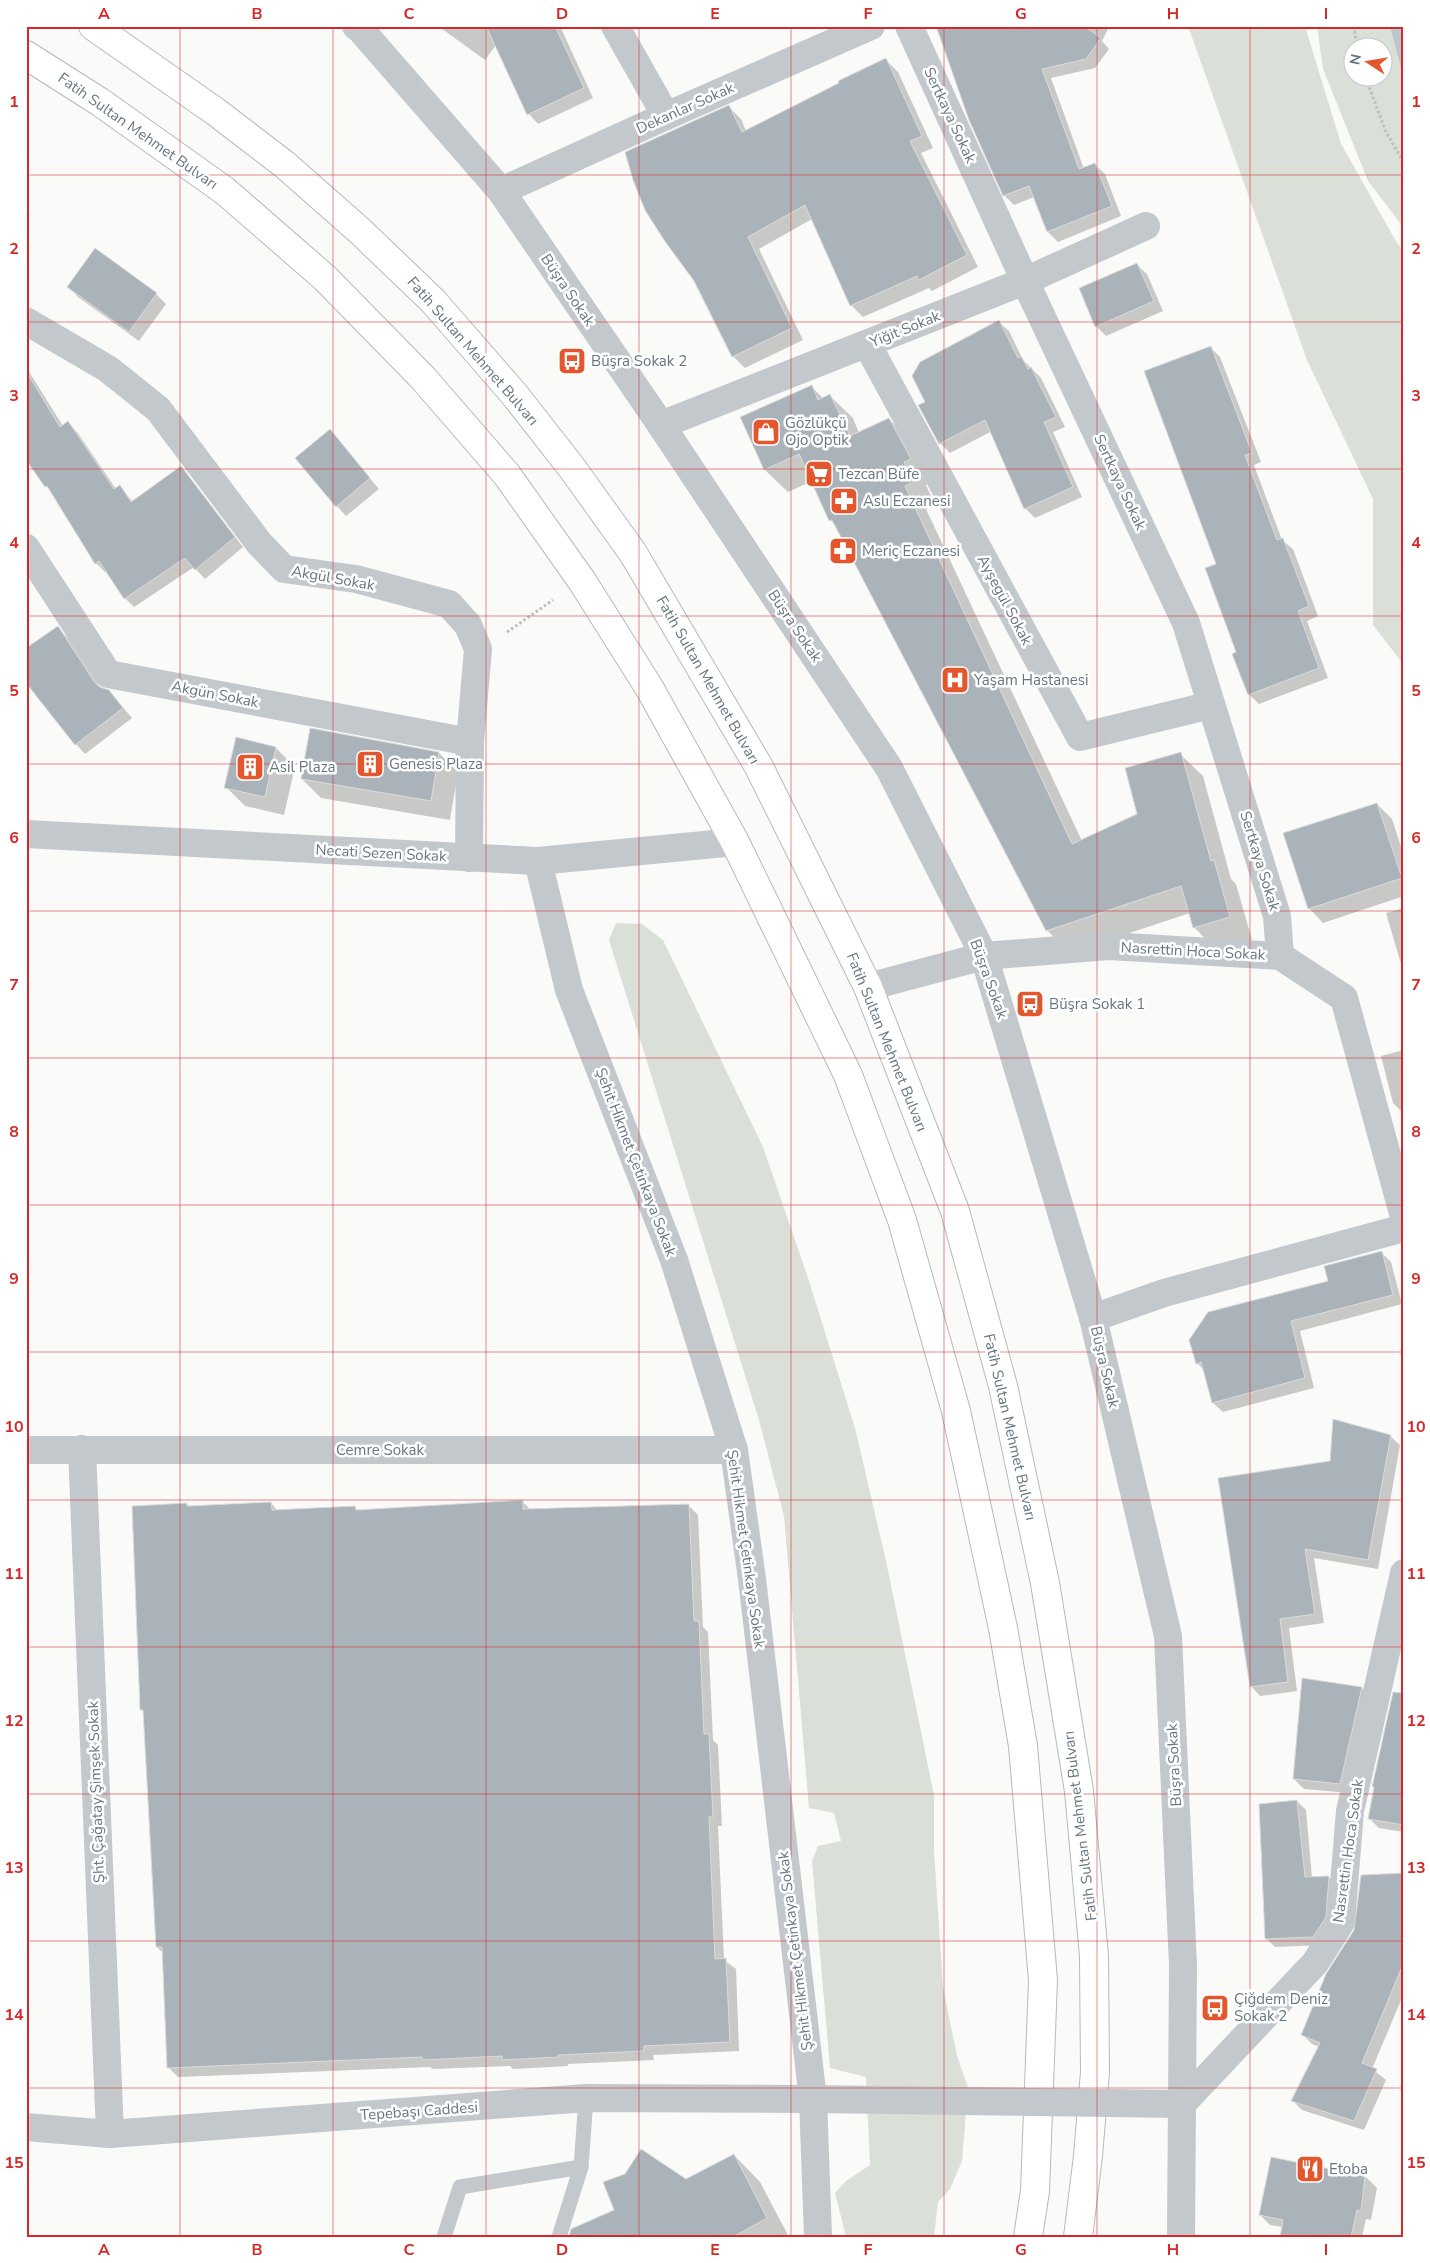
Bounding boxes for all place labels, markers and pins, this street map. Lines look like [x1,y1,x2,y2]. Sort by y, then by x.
bus stop icon: Büşra Sokak 2 [557,346,587,376]
place label: Büşra Sokak 2 [591,351,687,371]
place label: Gözlükçü Ojo Optik [785,413,849,450]
shop icon: Gözlükçü Ojo Optik [751,417,781,447]
supermarket icon: Tezcan Büfe [804,459,834,489]
place label: Tezcan Büfe [838,464,919,484]
pharmacy icon: Aslı Eczanesi [829,486,859,516]
place label: Aslı Eczanesi [863,491,950,511]
pharmacy icon: Meriç Eczanesi [828,536,858,566]
place label: Meriç Eczanesi [862,541,960,561]
hospital icon: Yaşam Hastanesi [940,665,970,695]
place label: Yaşam Hastanesi [973,670,1089,690]
building icon: Genesis Plaza [355,749,385,779]
building icon: Asil Plaza [235,752,265,782]
place label: Genesis Plaza [389,754,483,774]
place label: Asil Plaza [269,757,336,777]
bus stop icon: Büşra Sokak 1 [1015,989,1045,1019]
place label: Büşra Sokak 1 [1049,994,1145,1014]
place label: Çiğdem Deniz Sokak 2 [1234,1989,1328,2026]
bus stop icon: Çiğdem Deniz Sokak 2 [1200,1993,1230,2023]
restaurant icon: Etoba [1295,2154,1325,2184]
place label: Etoba [1329,2159,1368,2179]

